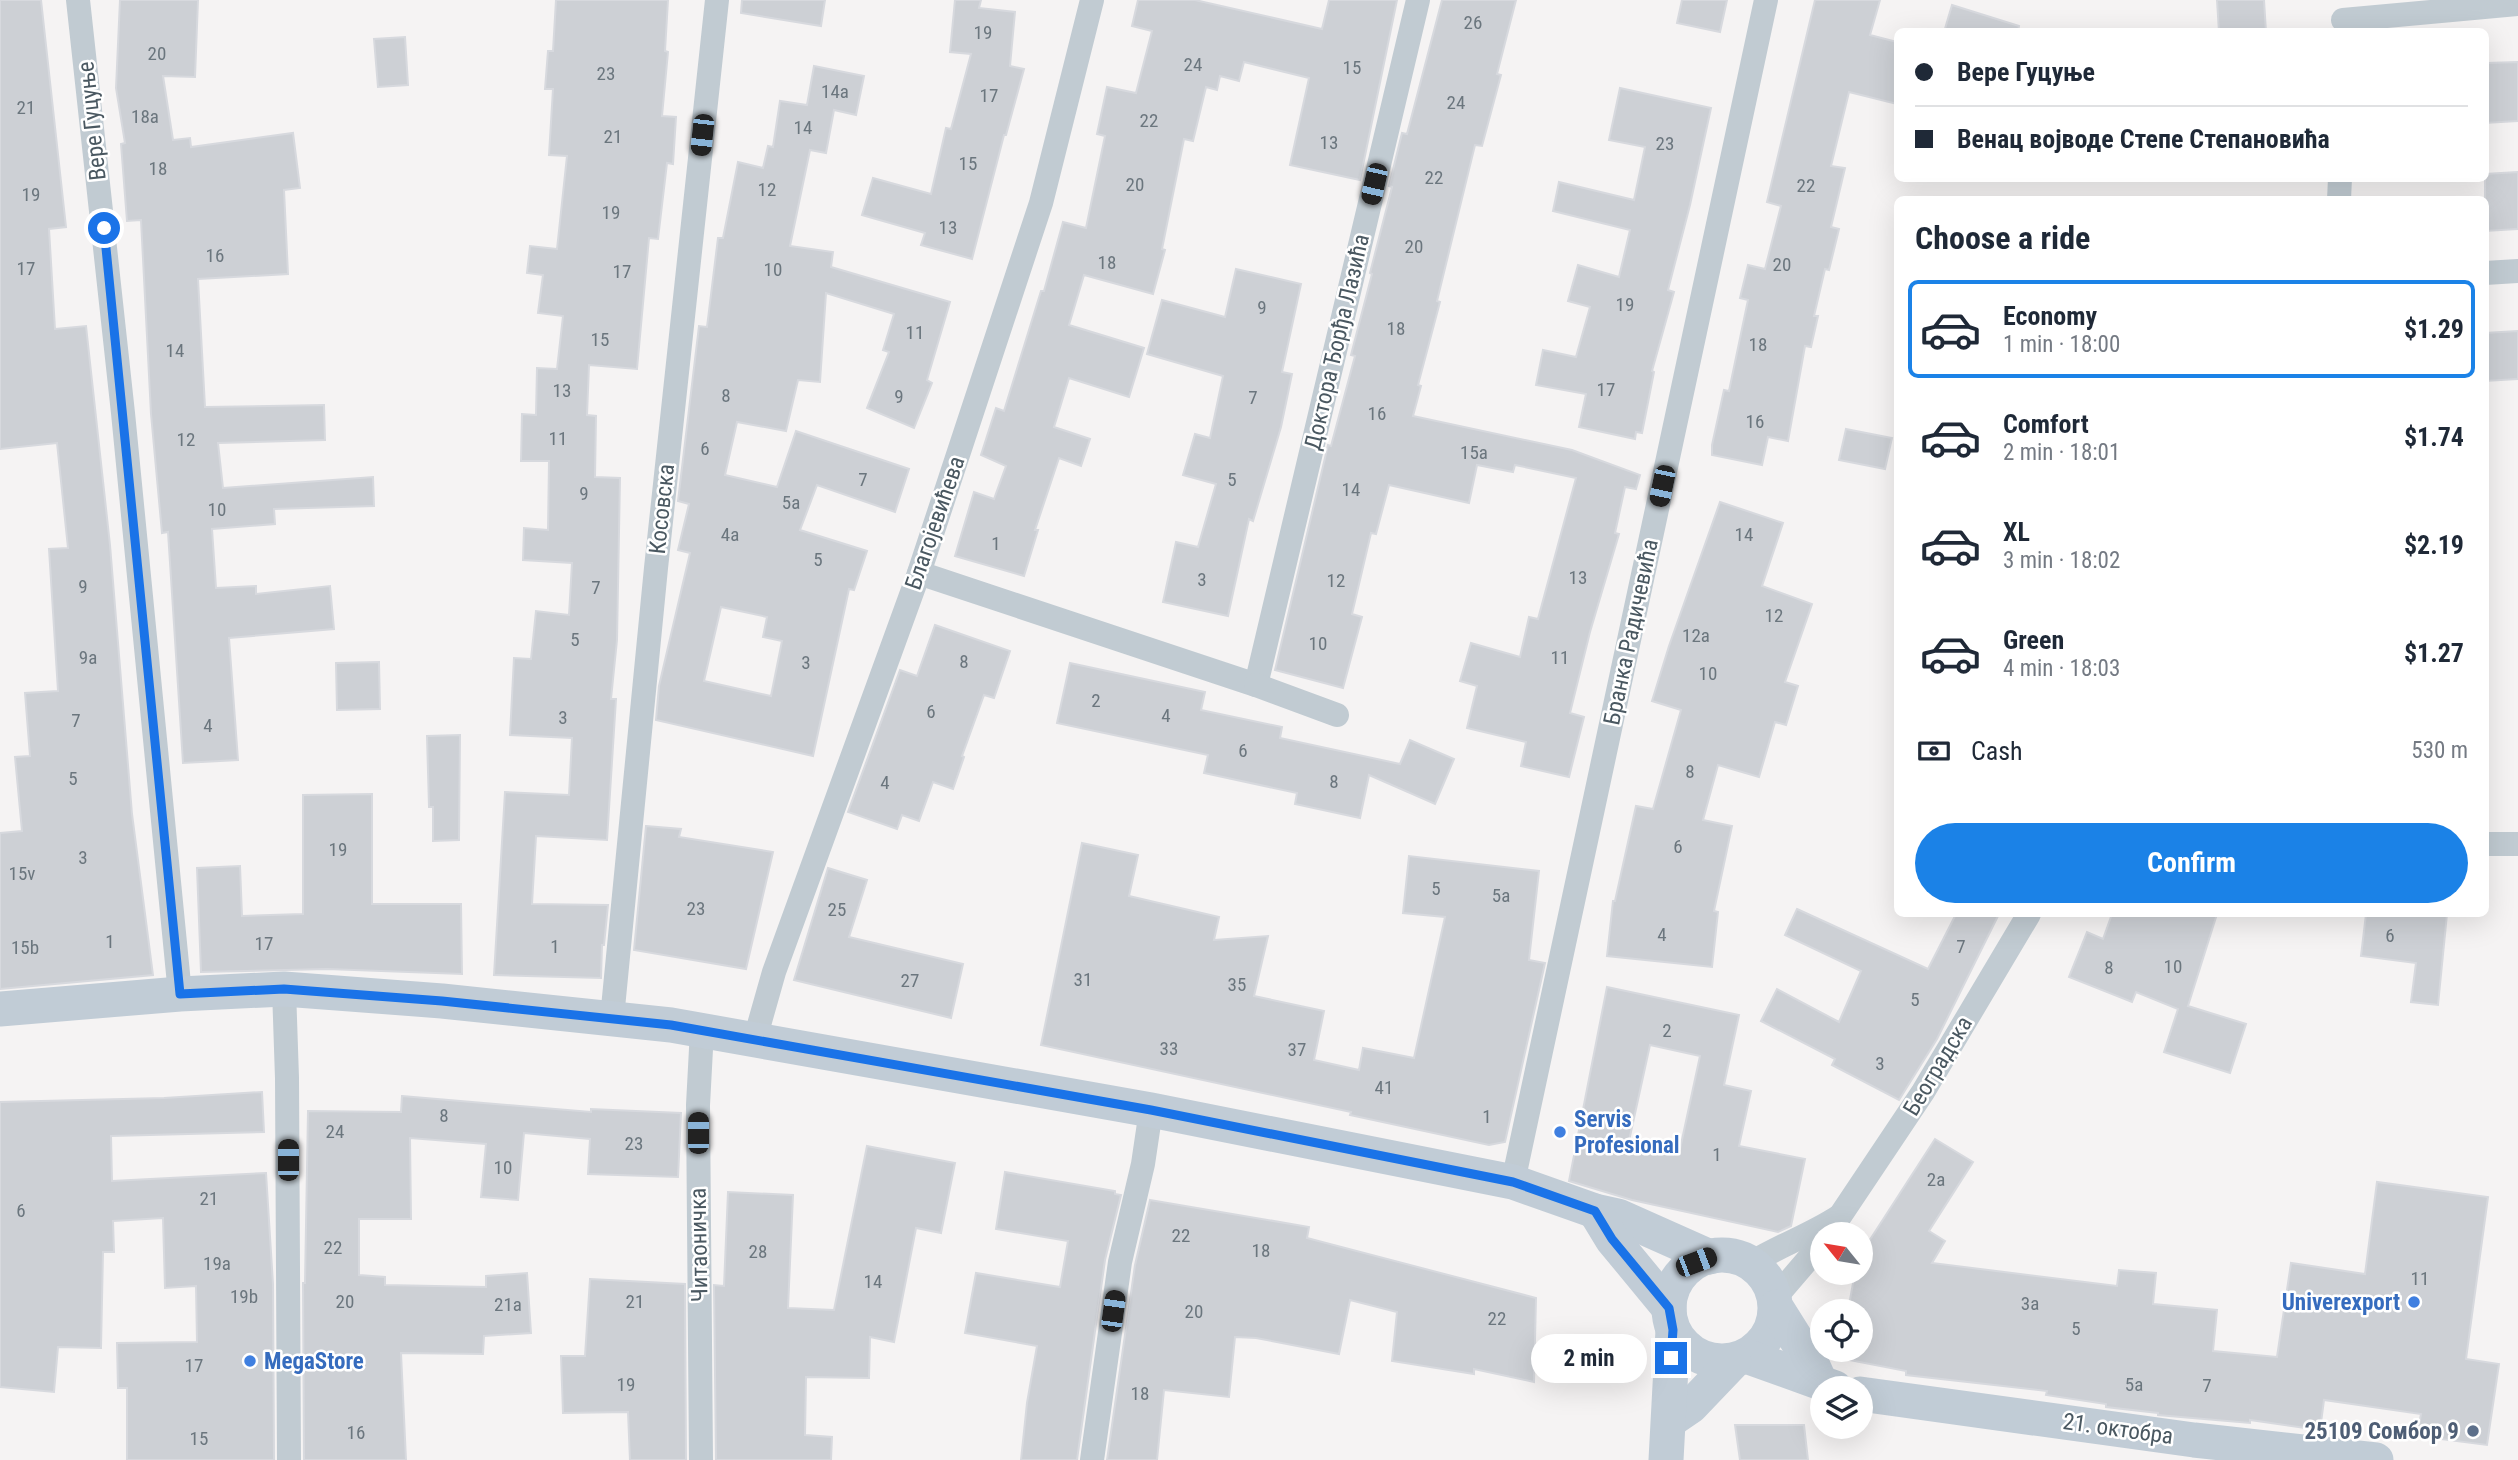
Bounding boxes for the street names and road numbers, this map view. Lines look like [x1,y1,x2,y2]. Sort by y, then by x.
street label: Вере Гуцуње [72,60,112,182]
street label: Доктора Ђорђа Лазића [1299,231,1375,453]
street label: Благојевићева [900,453,970,593]
street label: Косовска [644,463,680,555]
street label: Бранка Радичевића [1598,537,1664,727]
street label: Београдска [1898,1012,1978,1120]
street label: Читаоничка [685,1188,713,1302]
street label: 21. октобра [2061,1408,2175,1450]

